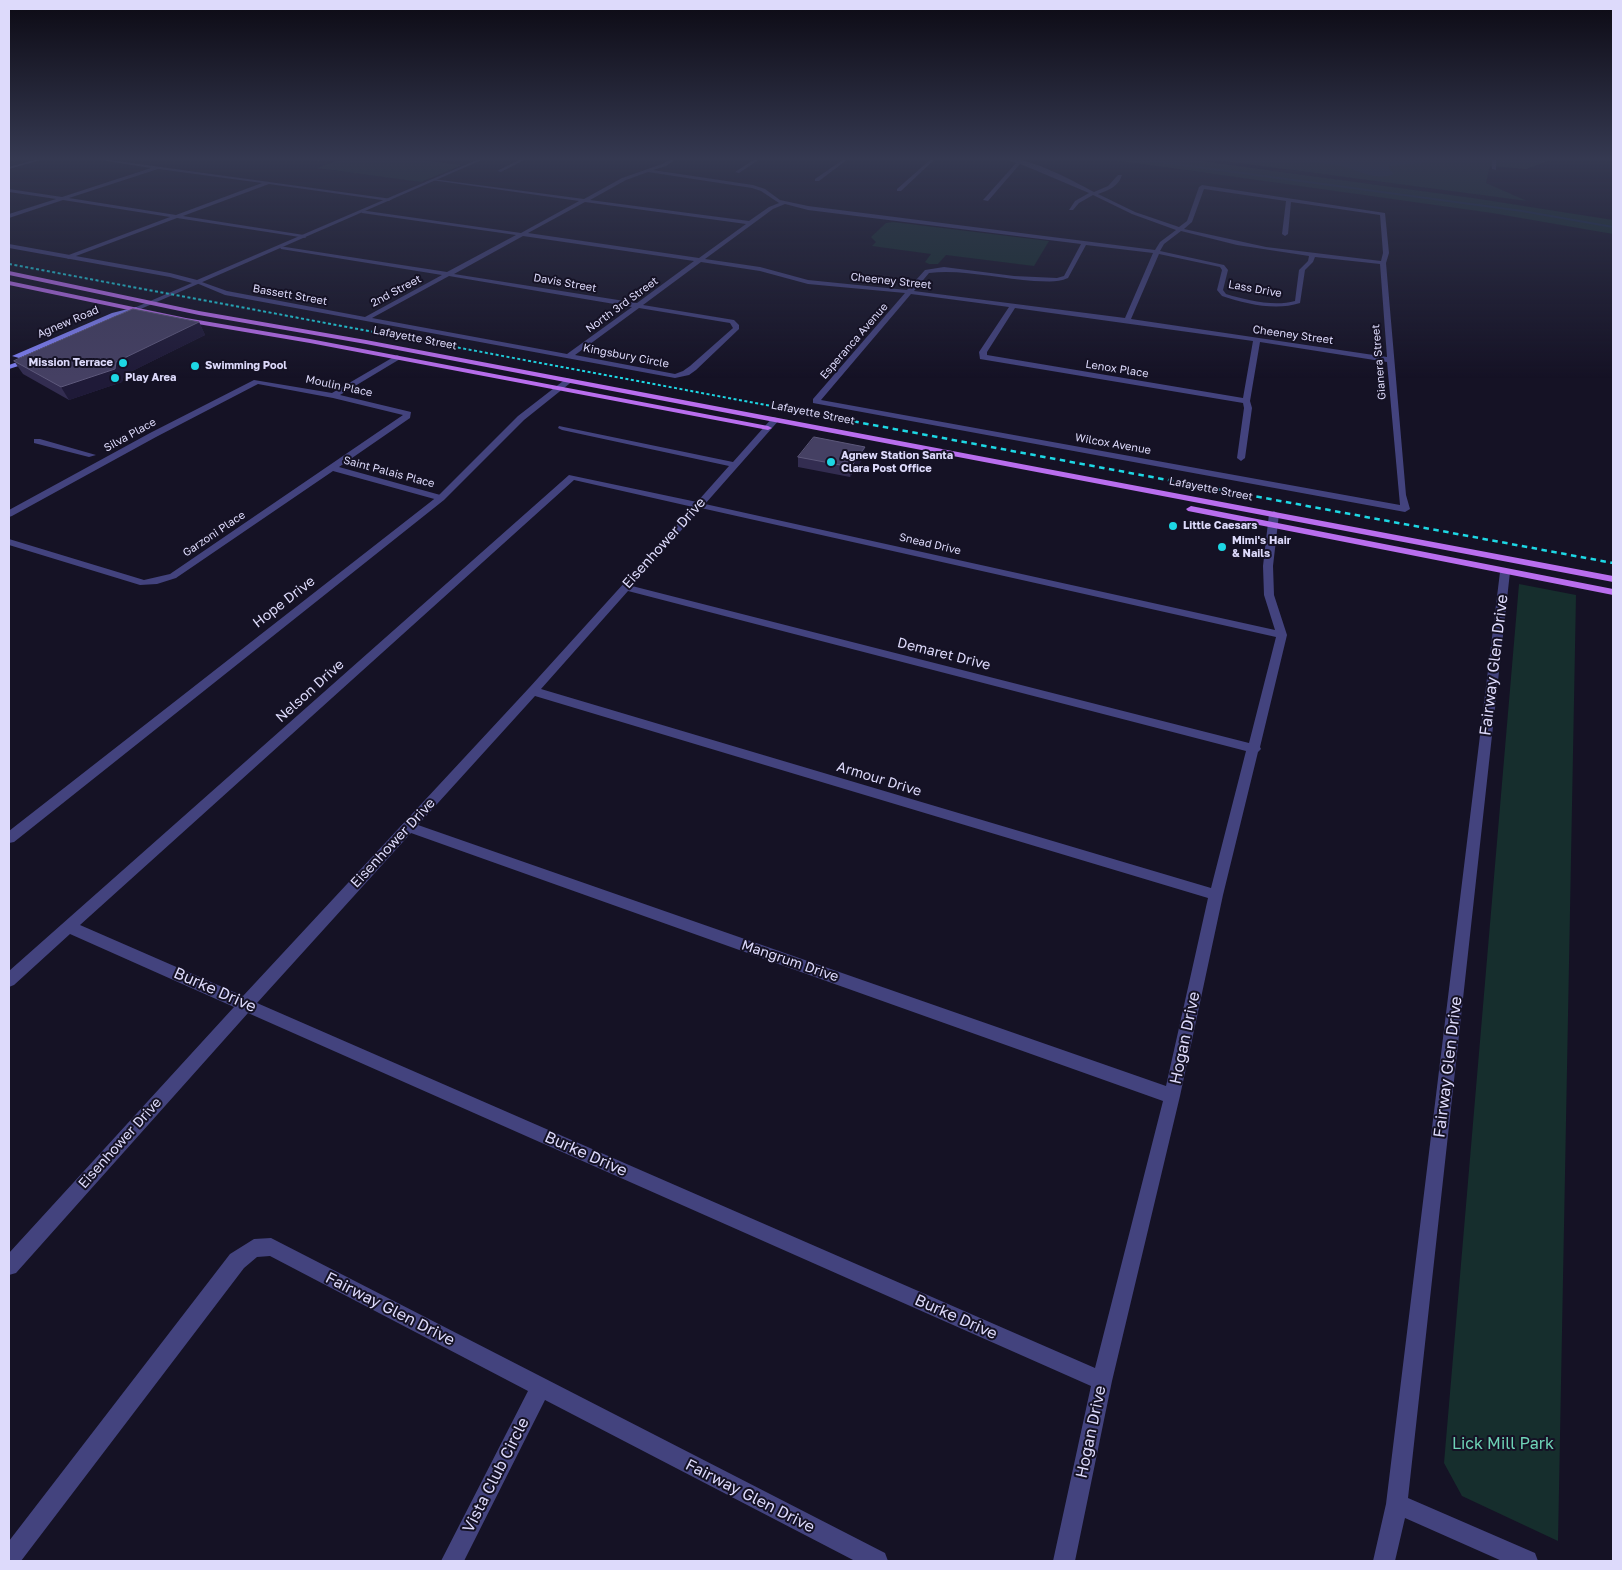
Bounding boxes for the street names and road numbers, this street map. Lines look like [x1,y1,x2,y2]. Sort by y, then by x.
street label: Cheeney Street [850,270,932,292]
street label: Davis Street [532,271,598,295]
street label: 2nd Street [369,272,423,310]
street label: North 3rd Street [583,274,661,336]
street label: Lass Drive [1227,278,1283,300]
street label: Bassett Street [252,282,328,308]
street label: Esperanca Avenue [817,300,891,382]
street label: Agnew Road [35,303,101,341]
street label: Lafayette Street [372,323,458,353]
street label: Cheeney Street [1252,323,1334,347]
street label: Gianera Street [1369,324,1389,400]
street label: Kingsbury Circle [582,341,670,371]
street label: Lenox Place [1084,357,1150,381]
street label: Moulin Place [304,372,374,400]
street label: Lafayette Street [770,398,856,428]
street label: Silva Place [102,415,158,455]
street label: Wilcox Avenue [1074,431,1152,457]
street label: Saint Palais Place [342,453,436,491]
street label: Lafayette Street [1168,474,1254,504]
street label: Eisenhower Drive [619,494,709,592]
street label: Garzoni Place [180,508,248,560]
street label: Snead Drive [898,530,962,558]
street label: Hope Drive [250,573,318,631]
street label: Fairway Glen Drive [1476,593,1512,737]
street label: Demaret Drive [896,634,992,674]
street label: Nelson Drive [272,656,348,726]
street label: Armour Drive [835,758,923,800]
street label: Eisenhower Drive [347,795,439,891]
street label: Mangrum Drive [739,937,841,985]
street label: Burke Drive [171,963,259,1017]
street label: Hogan Drive [1166,990,1204,1086]
street label: Fairway Glen Drive [1430,995,1466,1139]
street label: Eisenhower Drive [75,1094,165,1192]
street label: Burke Drive [542,1127,630,1181]
street label: Fairway Glen Drive [322,1268,458,1350]
street label: Burke Drive [912,1290,1000,1344]
street label: Hogan Drive [1072,1384,1110,1480]
street label: Vista Club Circle [459,1414,533,1536]
street label: Fairway Glen Drive [682,1455,818,1537]

